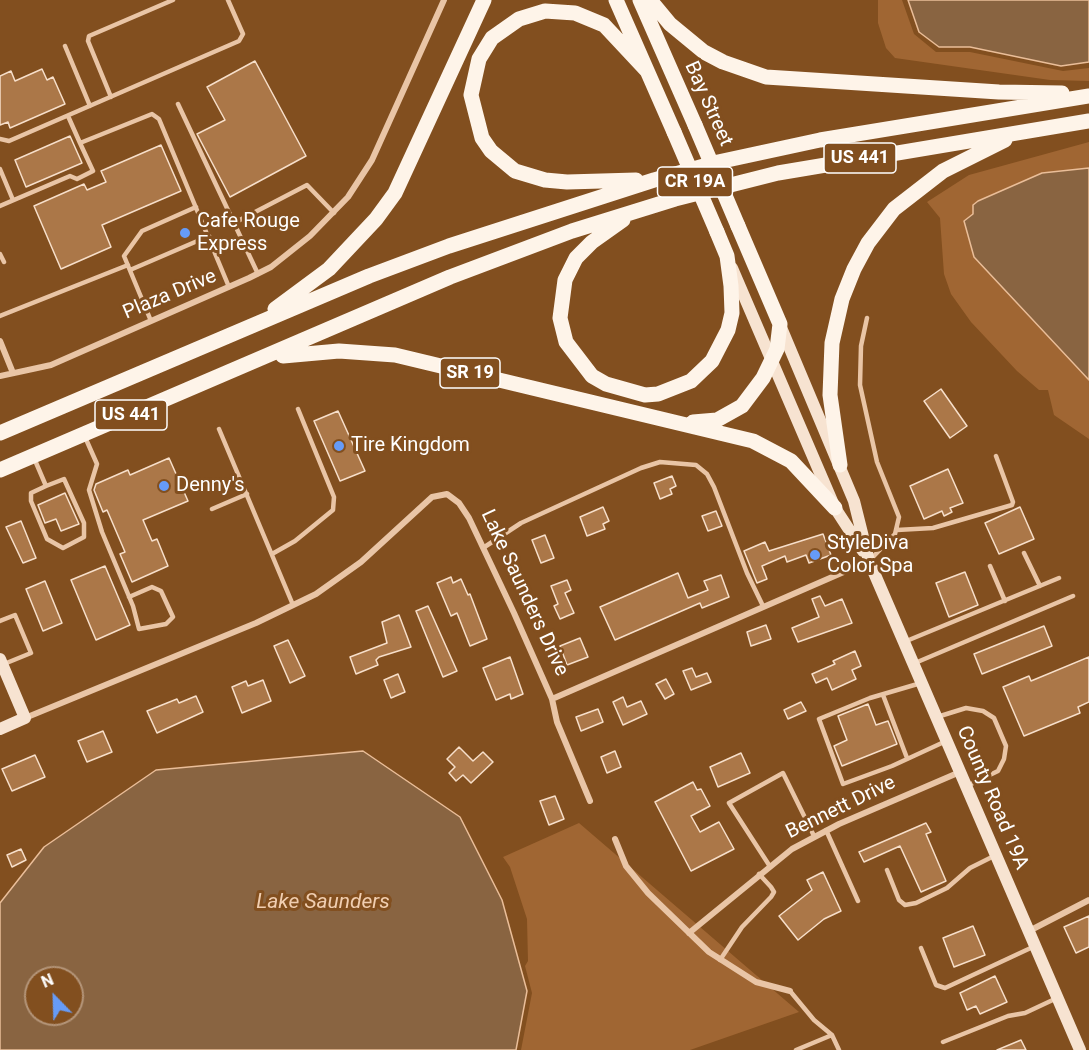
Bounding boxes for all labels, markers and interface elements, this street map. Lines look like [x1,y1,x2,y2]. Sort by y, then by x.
street label: Bay Street [679,58,737,150]
road number: US 441 [824,143,896,173]
road number: CR 19A [658,167,732,197]
place label: Cafe Rouge Express [197,210,300,257]
marker: Cafe Rouge Express [178,226,192,240]
street label: Plaza Drive [120,265,220,325]
road number: SR 19 [440,358,500,388]
road number: US 441 [95,400,167,430]
place label: Tire Kingdom [351,434,470,458]
marker: Tire Kingdom [332,439,346,453]
place label: Denny's [176,474,244,498]
marker: Denny's [157,479,171,493]
street label: Lake Saunders Drive [475,506,573,680]
place label: StyleDiva Color Spa [827,532,913,579]
marker: StyleDiva Color Spa [808,548,822,562]
street label: County Road 19A [951,723,1033,873]
street label: Bennett Drive [782,771,900,845]
water label: Lake Saunders [256,890,390,916]
north arrow [24,966,84,1026]
text: N [39,970,56,992]

